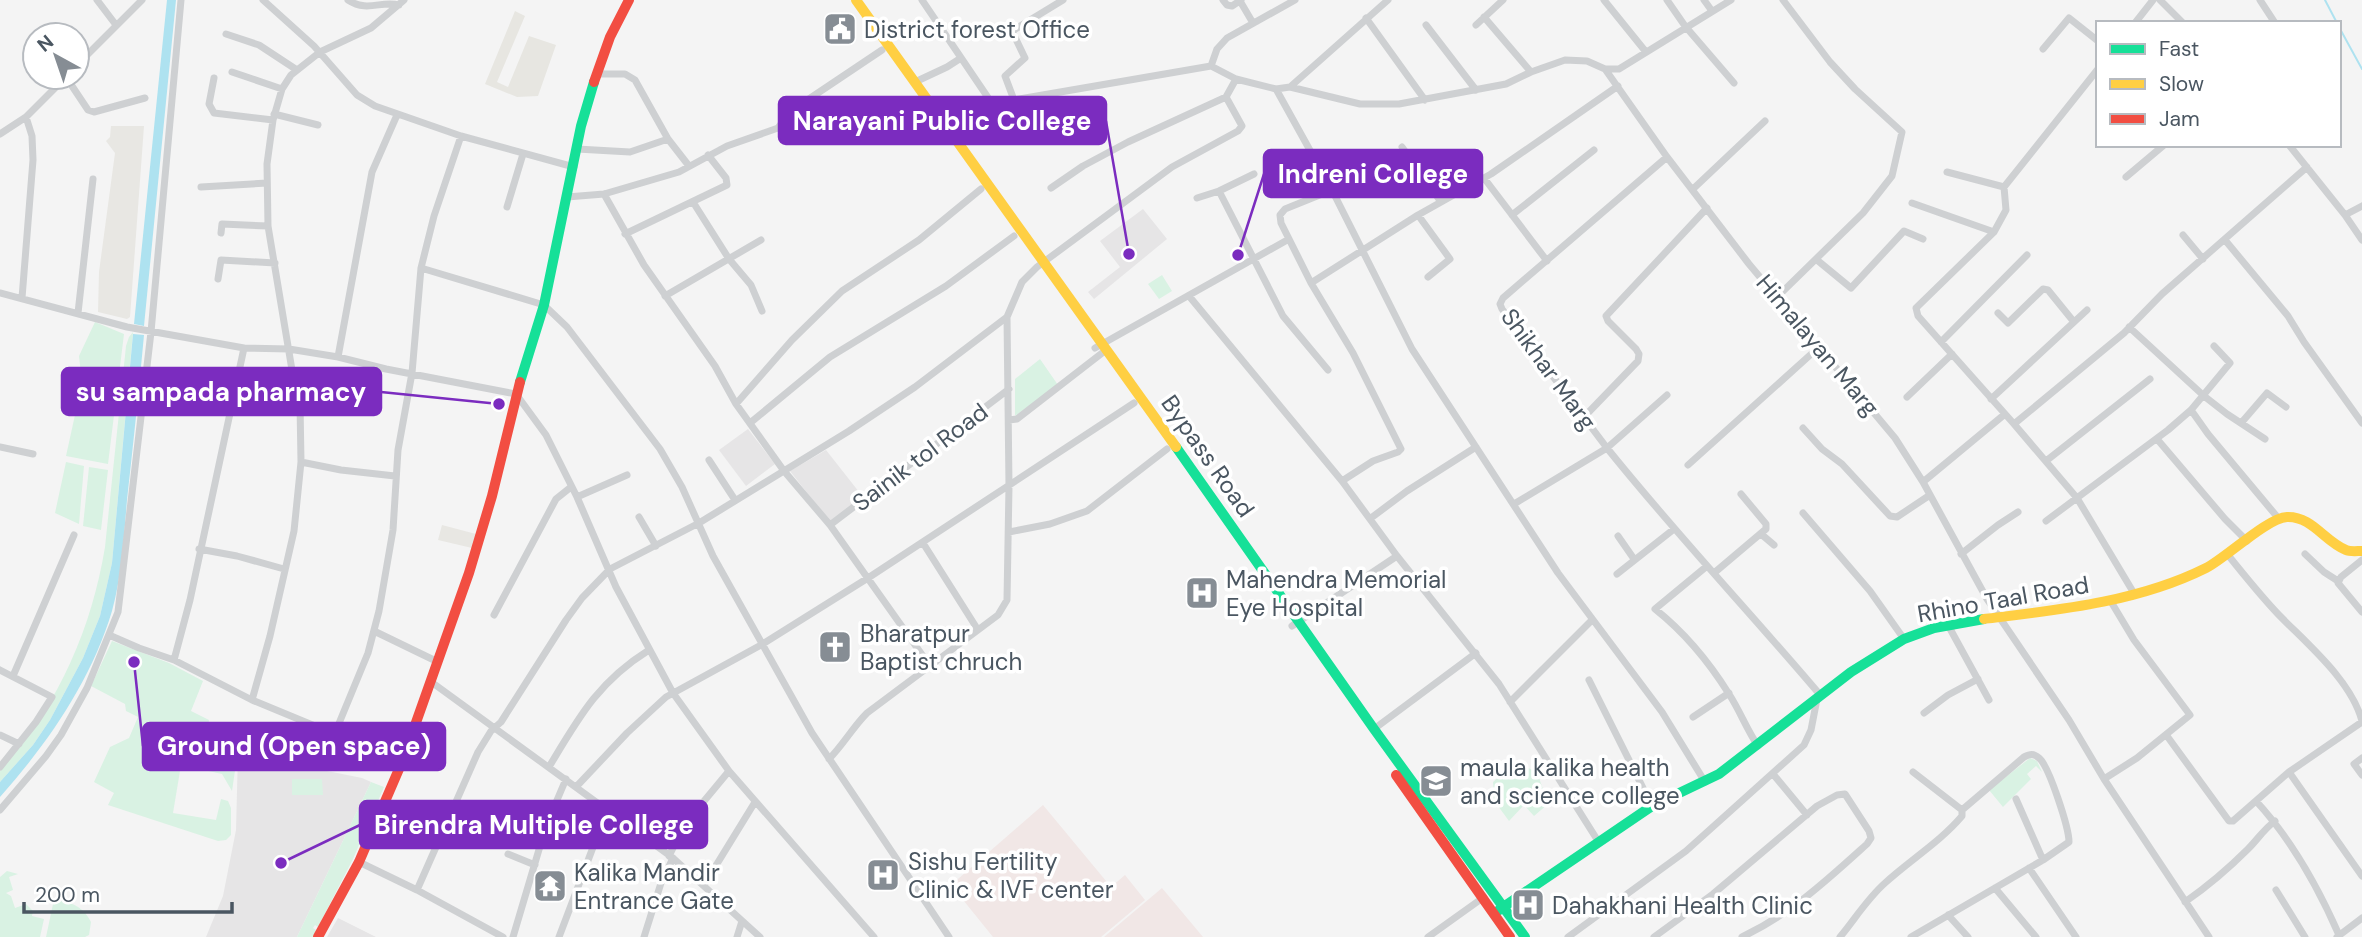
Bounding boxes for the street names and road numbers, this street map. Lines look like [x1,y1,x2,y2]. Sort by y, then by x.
street label: Himalayan Marg [1750,268,1886,422]
street label: Shikhar Marg [1494,302,1604,436]
street label: Bypass Road [1155,389,1261,523]
street label: Sainik tol Road [846,396,994,518]
street label: Rhino Taal Road [1915,569,2091,629]

